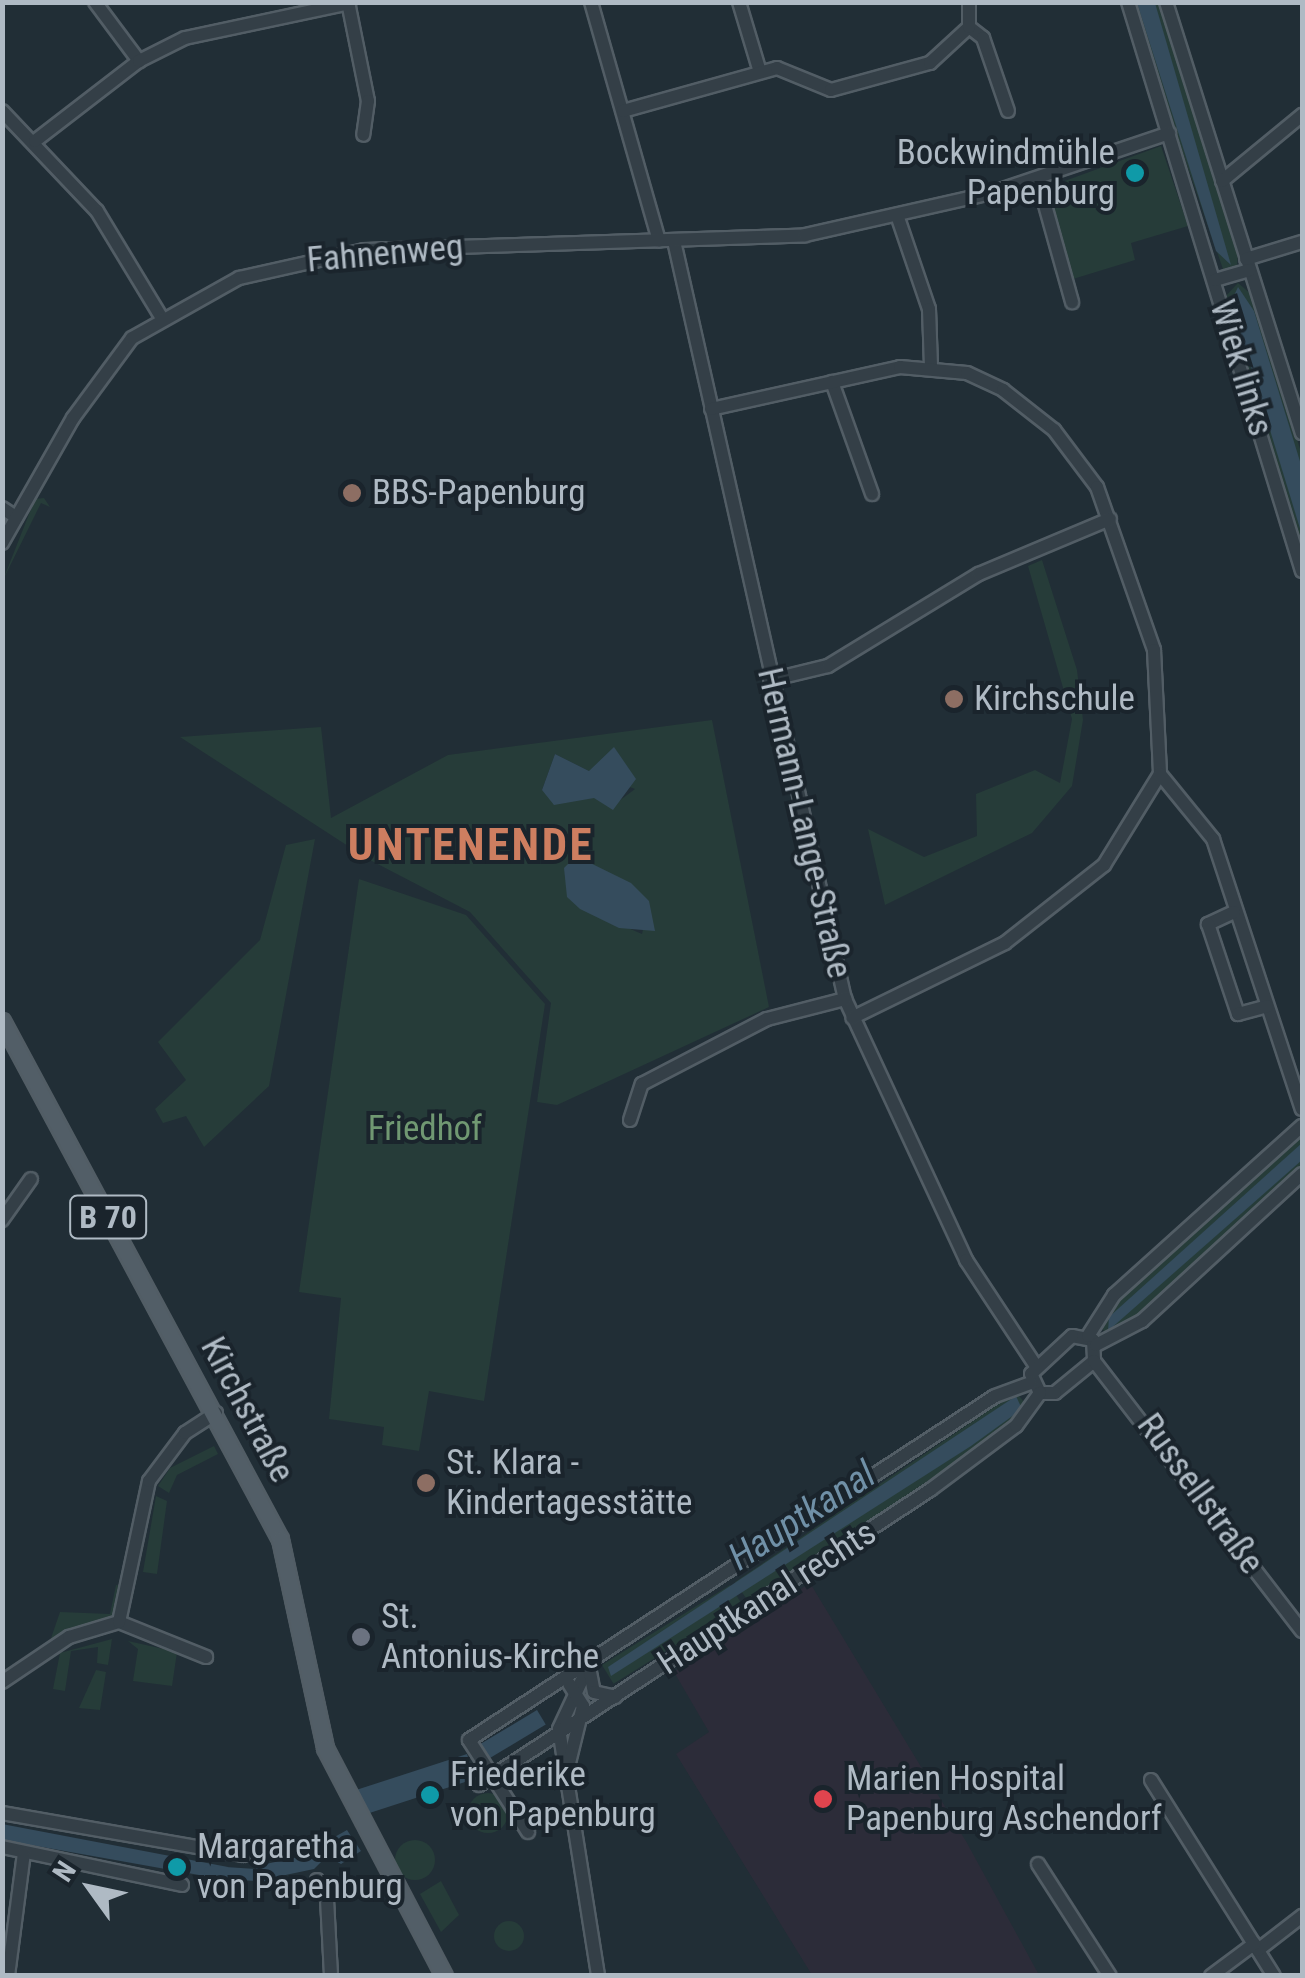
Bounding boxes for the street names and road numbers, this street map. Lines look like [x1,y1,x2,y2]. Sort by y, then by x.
street label: Fahnenweg [305,226,465,282]
street label: Wiek links [1201,295,1281,441]
street label: Hermann-Lange-Straße [748,664,860,982]
road number: B 70 [68,1190,148,1244]
street label: Kirchstraße [191,1330,303,1490]
street label: Russellstraße [1128,1406,1272,1582]
street label: Hauptkanal rechts [650,1512,884,1684]

